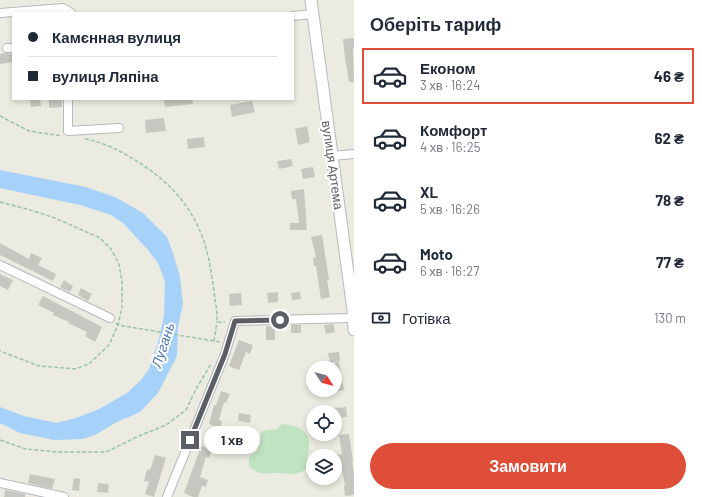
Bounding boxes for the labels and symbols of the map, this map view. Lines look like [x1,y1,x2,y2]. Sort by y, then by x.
street label: вулиця Артема [319,120,347,211]
route start [271,311,289,329]
water label: Лугань [147,320,178,370]
north arrow [306,361,342,397]
callout: 1 хв [204,426,260,454]
route end [181,431,199,449]

